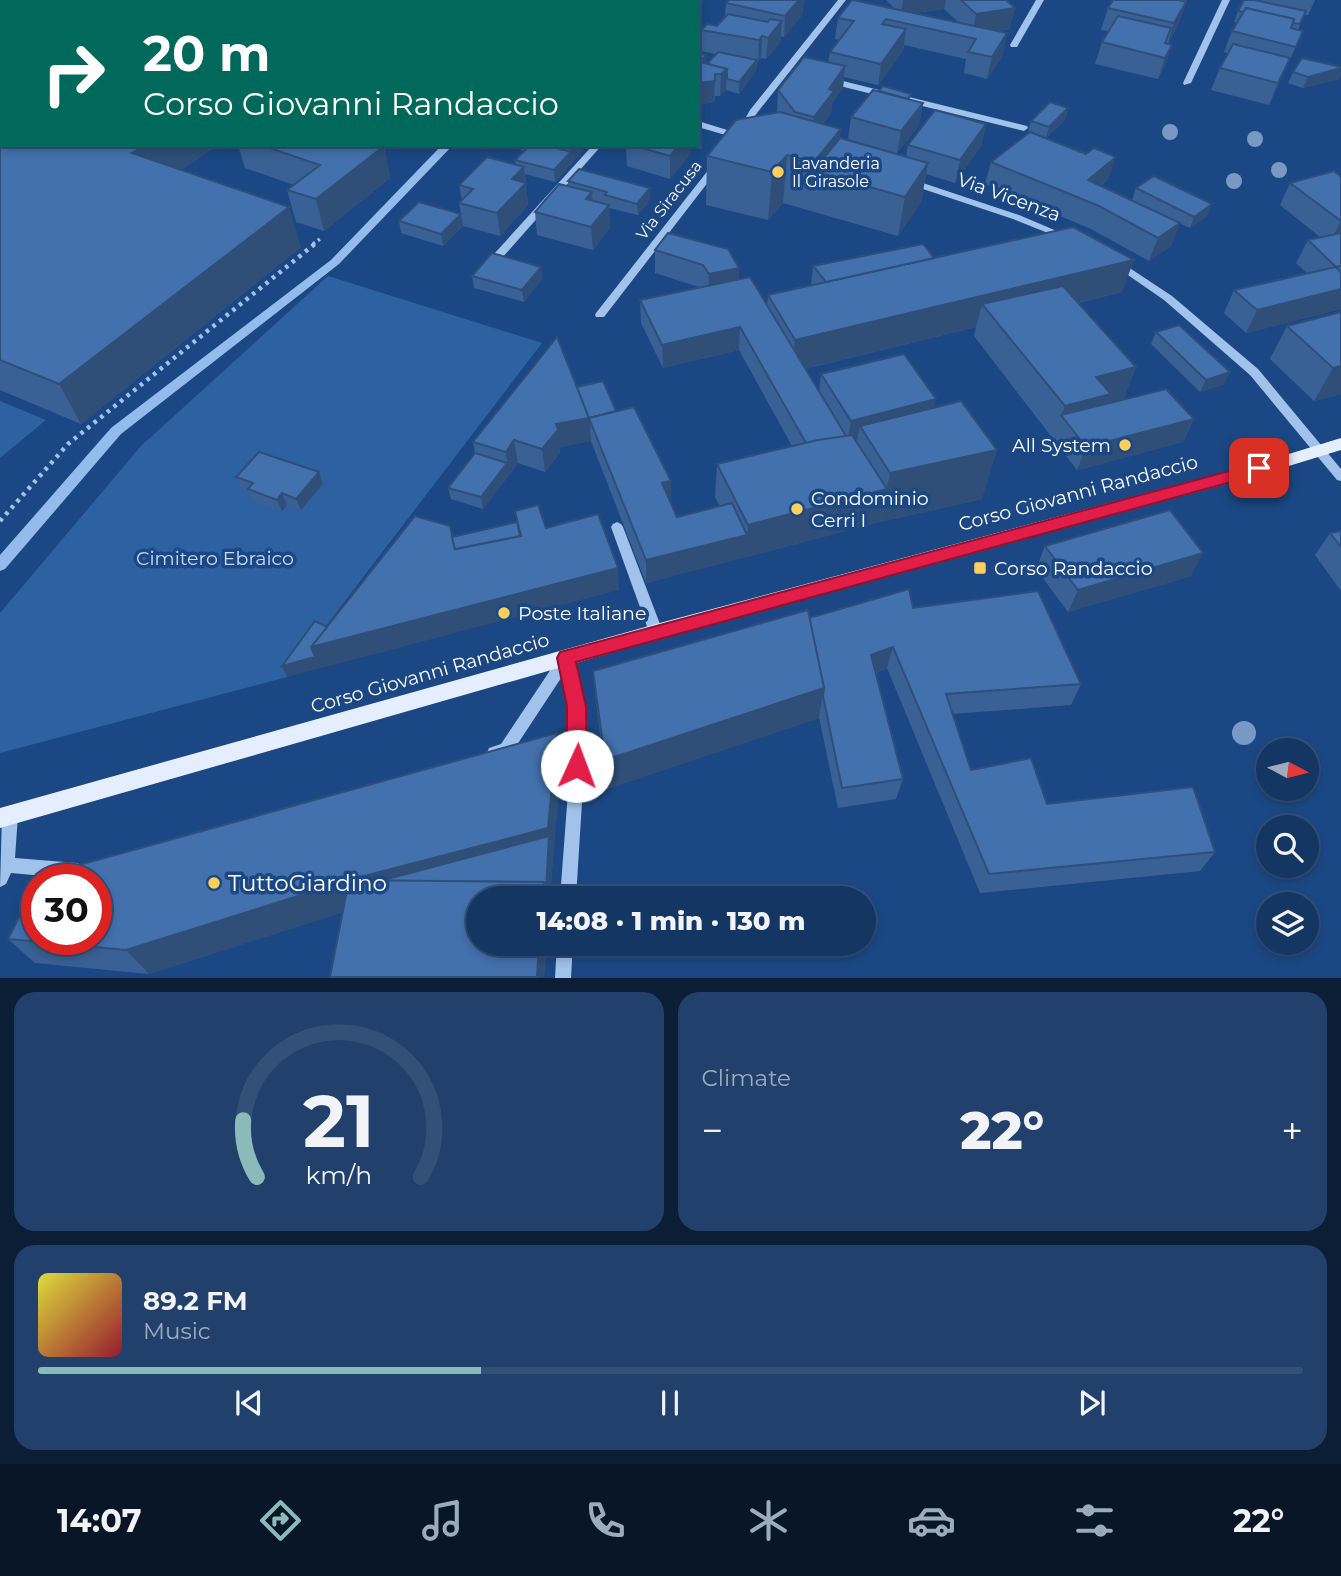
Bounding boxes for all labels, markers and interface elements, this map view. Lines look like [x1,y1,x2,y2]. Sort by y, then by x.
text: 20 m [143,24,270,83]
icon: right [28,28,119,119]
text: Corso Giovanni Randaccio [143,84,559,123]
place label: Lavanderia Il Girasole [792,154,880,191]
street label: Via Siracusa [632,157,706,243]
marker: Lavanderia Il Girasole [770,164,786,180]
street label: Via Vicenza [954,168,1064,226]
place label: All System [1012,434,1111,457]
marker: All System [1117,437,1133,453]
pin [1229,438,1289,498]
icon: arrive [1240,449,1278,487]
street label: Corso Giovanni Randaccio [956,450,1200,536]
place label: Condominio Cerri I [811,487,929,532]
marker: Condominio Cerri I [789,501,805,517]
park label: Cimitero Ebraico [136,547,294,570]
place label: Corso Randaccio [994,557,1153,580]
marker: Corso Randaccio [972,560,988,576]
place label: Poste Italiane [518,602,646,625]
marker: Poste Italiane [496,605,512,621]
street label: Corso Giovanni Randaccio [308,628,552,718]
position arrow [540,729,614,803]
north arrow [1256,738,1320,802]
map controls [1256,738,1319,955]
button: search [1256,815,1319,878]
speed limit sign: 30 [21,864,112,955]
place label: TuttoGiardino [228,869,387,897]
marker: TuttoGiardino [206,875,222,891]
button: layers [1256,892,1319,955]
text: 14:08 · 1 min · 130 m [537,905,805,937]
text: Climate [702,1064,791,1092]
text: 21 [303,1078,375,1166]
text: 22° [960,1099,1044,1162]
text: − [702,1107,723,1154]
text: + [1281,1107,1303,1154]
text: km/h [305,1160,372,1190]
text: 89.2 FM [143,1285,248,1317]
text: Music [143,1317,211,1345]
icon: previous [230,1384,268,1422]
icon: pause [651,1384,689,1422]
icon: next [1073,1384,1111,1422]
icon: directions [256,1496,305,1545]
icon: music [418,1496,467,1545]
icon: phone [581,1496,630,1545]
icon: climate [744,1496,793,1545]
icon: car [907,1496,956,1545]
icon: filters [1070,1496,1119,1545]
text: 14:07 [57,1501,142,1540]
text: 22° [1233,1501,1284,1540]

